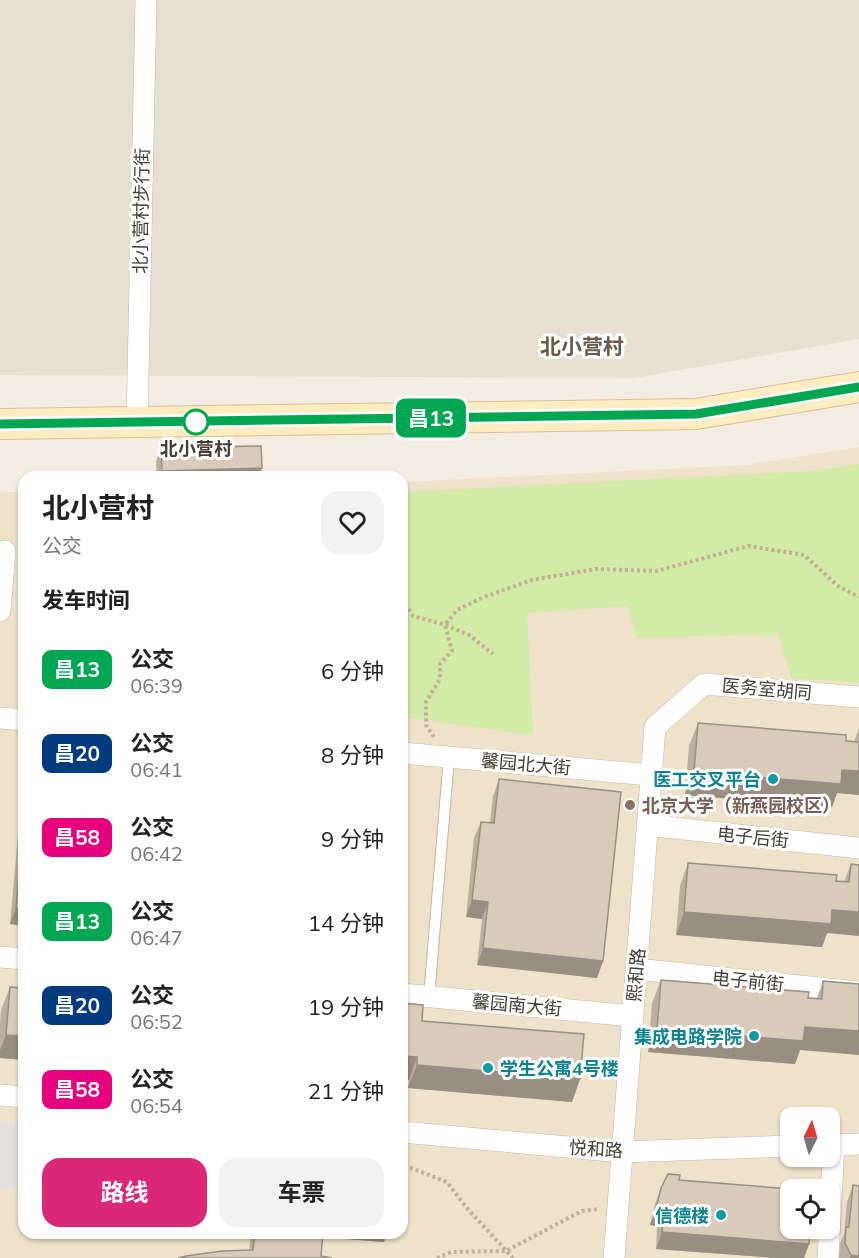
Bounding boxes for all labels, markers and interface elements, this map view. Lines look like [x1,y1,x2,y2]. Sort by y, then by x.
street label: 北小营村步行街 [128,148,154,274]
district label: 北小营村 [540,333,624,359]
line badge: 昌13 [396,398,466,438]
text: 昌13 [408,405,454,431]
marker: 北小营村 [183,409,209,435]
place label: 北小营村 [160,437,232,460]
text: 北小营村 [42,490,154,525]
button: heart [321,491,384,554]
text: 公交 [42,533,82,558]
text: 发车时间 [42,586,130,614]
text: 公交 [130,645,174,673]
text: 昌13 [54,656,100,682]
text: 6 分钟 [321,657,384,685]
text: 06:39 [130,673,183,698]
street label: 医务室胡同 [721,674,813,704]
text: 公交 [130,729,174,757]
text: 昌20 [54,740,100,766]
text: 8 分钟 [321,741,384,769]
street label: 馨园北大街 [480,749,572,779]
text: 06:41 [130,757,183,782]
place label: 医工交叉平台 [653,768,761,791]
marker: 医工交叉平台 [766,772,780,786]
place label: 北京大学（新燕园校区） [642,794,840,817]
marker: 北京大学（新燕园校区） [623,798,637,812]
text: 公交 [130,813,174,841]
street label: 电子后街 [716,822,790,852]
text: 昌58 [54,824,100,850]
text: 9 分钟 [321,825,384,853]
text: 06:42 [130,841,183,866]
text: 公交 [130,897,174,925]
text: 昌13 [54,908,100,934]
text: 14 分钟 [308,909,384,937]
text: 06:47 [130,925,183,950]
street label: 熙和路 [622,947,650,1003]
street label: 电子前街 [711,966,785,996]
text: 公交 [130,981,174,1009]
street label: 馨园南大街 [471,990,563,1020]
text: 昌20 [54,992,100,1018]
text: 19 分钟 [308,993,384,1021]
text: 06:52 [130,1009,183,1034]
place label: 集成电路学院 [634,1025,742,1048]
marker: 集成电路学院 [747,1029,761,1043]
place label: 学生公寓4号楼 [500,1057,619,1080]
marker: 学生公寓4号楼 [481,1061,495,1075]
text: 公交 [130,1065,174,1093]
text: 昌58 [54,1076,100,1102]
text: 21 分钟 [308,1077,384,1105]
text: 06:54 [130,1093,183,1118]
north arrow [780,1107,840,1167]
map controls [780,1107,840,1239]
street label: 悦和路 [568,1136,624,1162]
button: 路线 [42,1158,207,1227]
button: 车票 [219,1158,384,1227]
button: locate [780,1179,840,1239]
place label: 信德楼 [655,1204,709,1227]
marker: 信德楼 [714,1208,728,1222]

